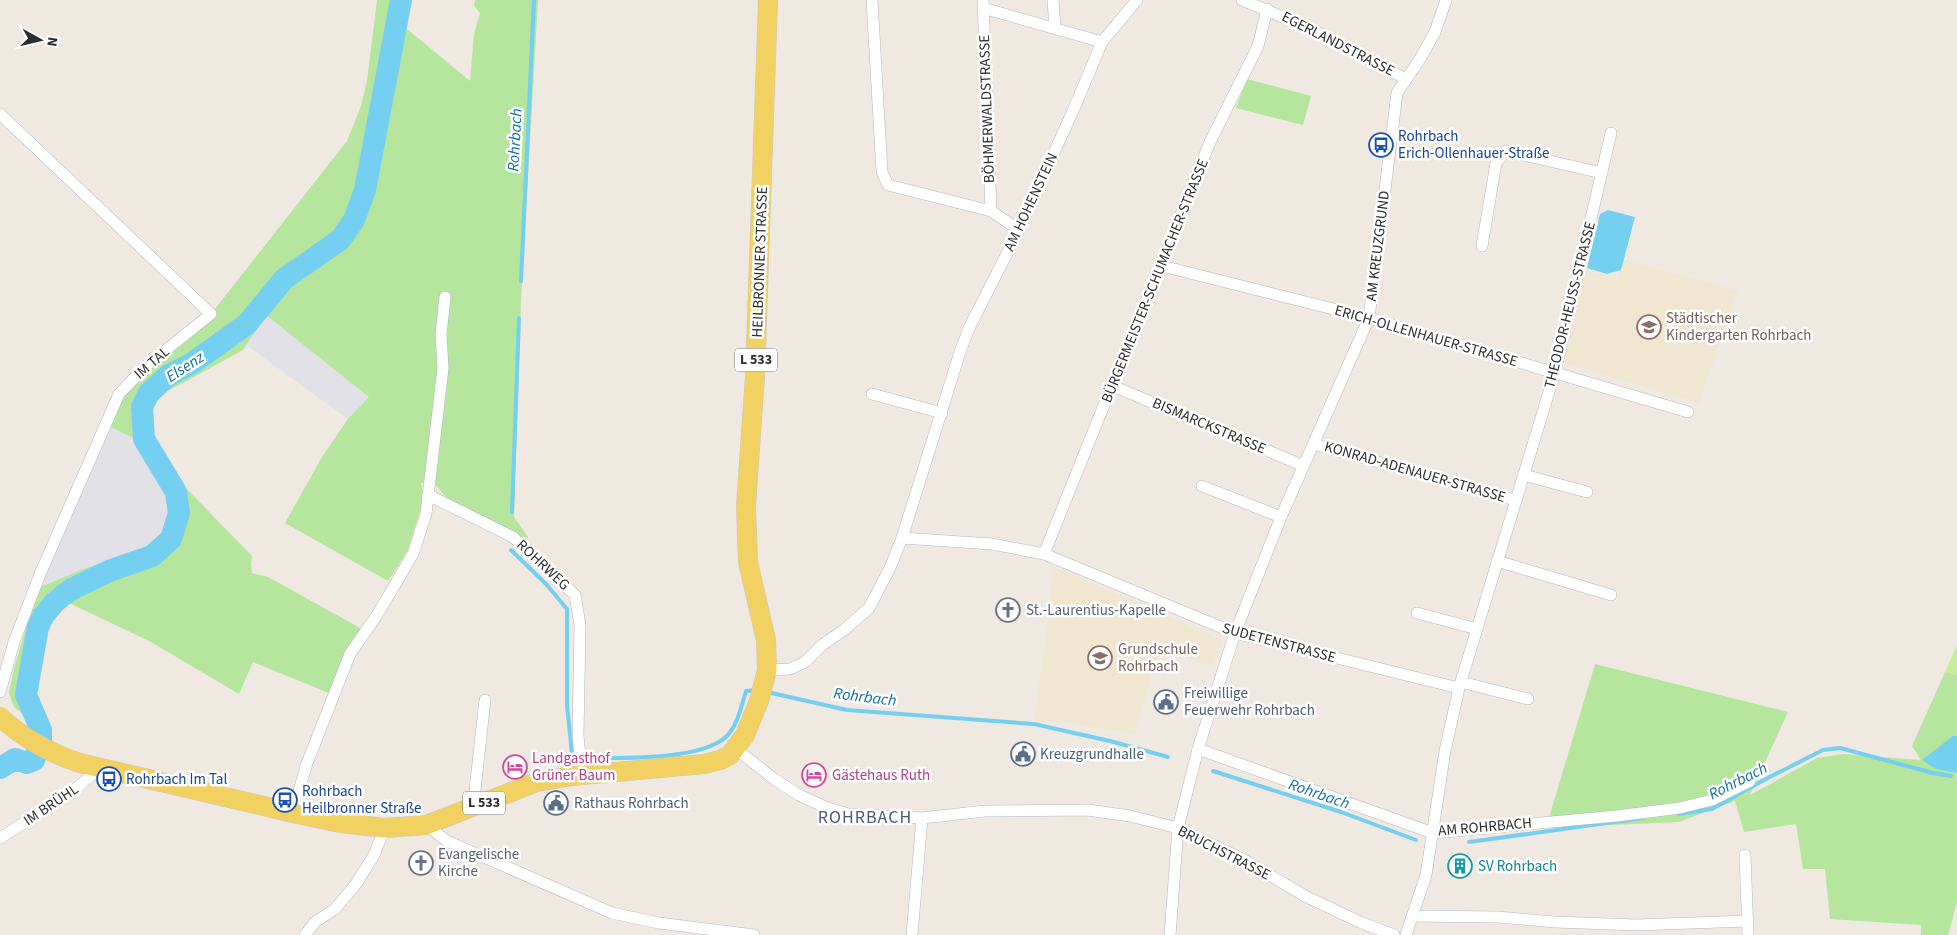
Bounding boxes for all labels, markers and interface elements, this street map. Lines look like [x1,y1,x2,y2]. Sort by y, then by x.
street label: EGERLANDSTRASSE [1278,6,1398,82]
north arrow [15,15,65,65]
street label: BÖHMERWALDSTRASSE [974,34,1000,184]
text: N [41,36,62,48]
water label: Rohrbach [502,108,528,172]
place label: Rohrbach Erich-Ollenhauer-Straße [1398,126,1550,164]
bus stop icon: Rohrbach Erich-Ollenhauer-Straße [1368,132,1394,158]
street label: AM HOHENSTEIN [999,149,1063,255]
street label: BÜRGERMEISTER-SCHUMACHER-STRASSE [1096,156,1214,406]
street label: HEILBRONNER STRASSE [747,186,773,338]
street label: AM KREUZGRUND [1361,190,1395,302]
street label: THEODOR-HEUSS-STRASSE [1539,219,1601,391]
street label: ERICH-OLLENHAUER-STRASSE [1332,300,1520,372]
place label: Städtischer Kindergarten Rohrbach [1666,308,1812,346]
school or university icon: Städtischer Kindergarten Rohrbach [1636,314,1662,340]
street label: IM TAL [130,342,174,384]
water label: Elsenz [162,346,209,387]
road number: L 533 [735,348,777,372]
street label: BISMARCKSTRASSE [1149,393,1269,459]
street label: KONRAD-ADENAUER-STRASSE [1322,436,1508,508]
street label: ROHRWEG [512,535,574,595]
church icon: St.-Laurentius-Kapelle [995,597,1021,623]
place label: St.-Laurentius-Kapelle [1026,600,1166,621]
street label: SUDETENSTRASSE [1220,618,1338,668]
place label: Grundschule Rohrbach [1118,639,1198,677]
school or university icon: Grundschule Rohrbach [1087,645,1113,671]
water label: Rohrbach [832,682,898,712]
place label: Freiwillige Feuerwehr Rohrbach [1184,683,1315,721]
public building icon: Freiwillige Feuerwehr Rohrbach [1153,689,1179,715]
public building icon: Kreuzgrundhalle [1010,741,1036,767]
place label: Kreuzgrundhalle [1040,744,1144,765]
place label: Landgasthof Grüner Baum [532,748,615,786]
hotel icon: Landgasthof Grüner Baum [502,754,528,780]
water label: Rohrbach [1705,757,1771,805]
hotel icon: Gästehaus Ruth [801,762,827,788]
place label: Gästehaus Ruth [832,765,930,786]
bus stop icon: Rohrbach Im Tal [96,766,122,792]
place label: Rohrbach Im Tal [126,769,227,790]
water label: Rohrbach [1286,773,1352,815]
street label: IM BRÜHL [19,779,83,831]
place label: Rohrbach Heilbronner Straße [302,781,422,819]
bus stop icon: Rohrbach Heilbronner Straße [272,787,298,813]
public building icon: Rathaus Rohrbach [543,790,569,816]
road number: L 533 [463,791,505,814]
place label: Rathaus Rohrbach [574,793,689,814]
district label: ROHRBACH [818,805,912,830]
street label: AM ROHRBACH [1437,812,1533,842]
street label: BRUCHSTRASSE [1174,821,1274,885]
place label: Evangelische Kirche [438,844,519,882]
church icon: Evangelische Kirche [408,850,434,876]
building icon: SV Rohrbach [1447,853,1473,879]
place label: SV Rohrbach [1478,856,1557,877]

